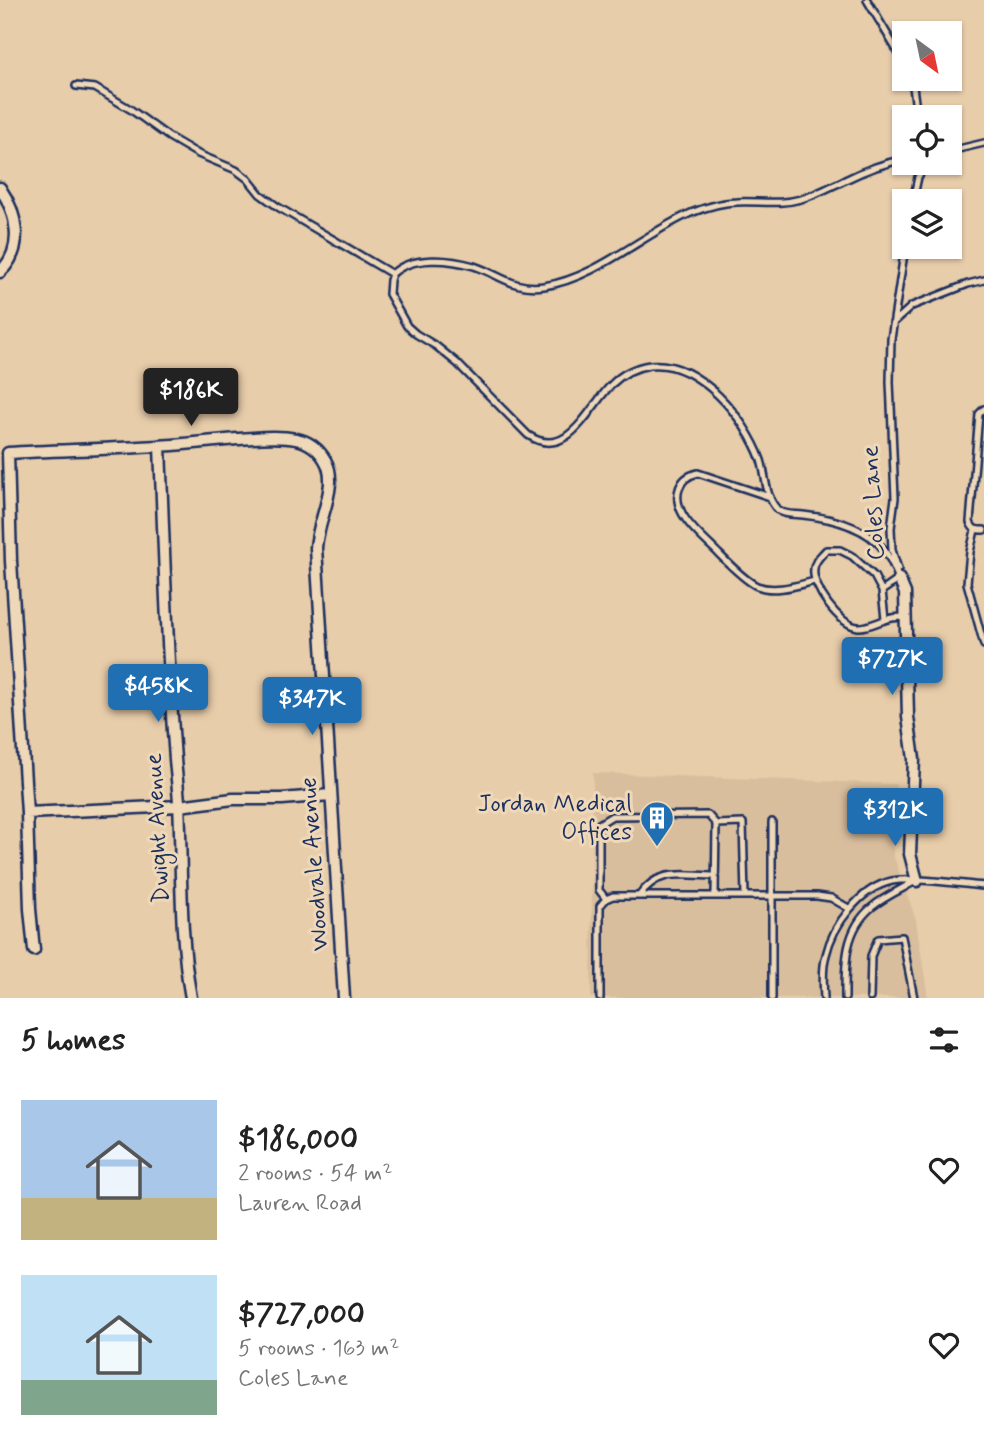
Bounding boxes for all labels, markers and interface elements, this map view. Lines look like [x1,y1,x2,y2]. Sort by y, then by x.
north arrow [892,21,962,91]
map controls [892,21,962,259]
button: locate [892,105,962,175]
button: layers [892,189,962,259]
pin: $186K [142,368,240,428]
text: $186K [159,376,223,406]
street label: Coles Lane [856,445,892,561]
pin: $727K [843,638,941,697]
text: $727K [858,645,926,675]
pin: $458K [109,664,207,724]
text: $458K [124,672,192,702]
pin: $347K [263,678,361,737]
text: $347K [279,685,345,715]
street label: Dwight Avenue [139,752,179,904]
street label: Woodvale Avenue [293,776,337,952]
pin: $312K [846,788,944,848]
place label: Jordan Medical Offices [478,789,632,848]
text: $312K [863,796,927,826]
building icon: Jordan Medical Offices [638,799,676,848]
text: 5 homes [21,1021,126,1060]
icon: filters [925,1021,963,1059]
text: $186,000 [238,1120,358,1159]
icon: home [77,1128,161,1212]
icon: heart [925,1151,963,1189]
text: 2 rooms · 54 m² [238,1159,392,1189]
text: Lauren Road [238,1189,362,1219]
text: $727,000 [238,1295,365,1334]
icon: home [77,1303,161,1387]
icon: heart [925,1326,963,1364]
text: 5 rooms · 163 m² [238,1334,400,1364]
text: Coles Lane [238,1364,348,1394]

